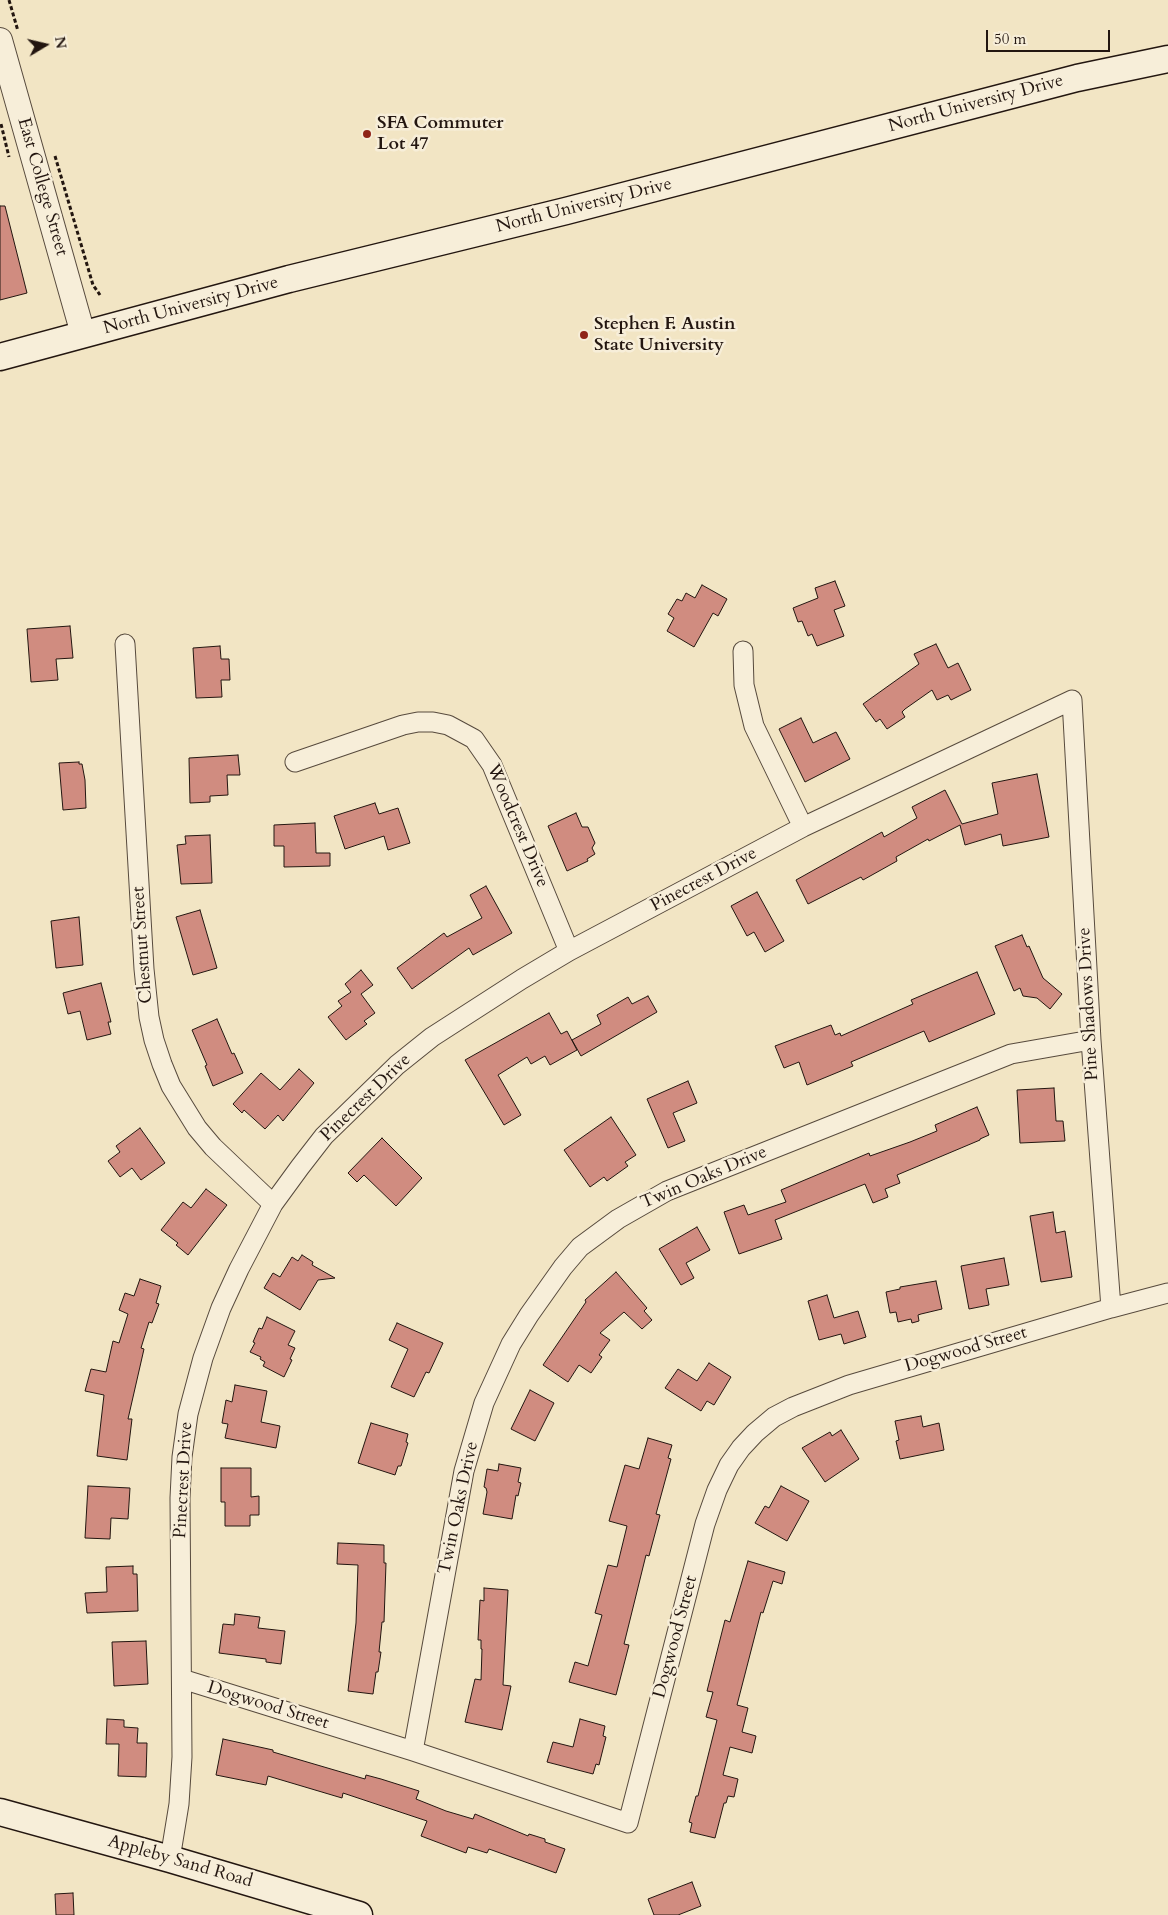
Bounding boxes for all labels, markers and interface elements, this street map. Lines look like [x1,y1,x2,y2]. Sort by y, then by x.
north arrow [20,20,70,70]
scale bar [988,20,1112,52]
text: 50 m [994,29,1026,49]
text: N [50,35,71,50]
street label: North University Drive [886,70,1066,138]
place label: SFA Commuter Lot 47 [377,113,503,156]
street label: East College Street [12,115,72,259]
marker: SFA Commuter Lot 47 [361,128,373,140]
street label: North University Drive [494,174,674,238]
street label: North University Drive [101,272,281,340]
place label: Stephen F. Austin State University [594,314,736,356]
marker: Stephen F. Austin State University [578,329,590,341]
street label: Woodcrest Drive [481,761,553,891]
street label: Pinecrest Drive [647,843,761,917]
street label: Chestnut Street [128,886,158,1004]
street label: Pine Shadows Drive [1074,927,1104,1081]
street label: Pinecrest Drive [316,1050,416,1146]
street label: Twin Oaks Drive [638,1142,770,1214]
street label: Dogwood Street [902,1322,1030,1378]
street label: Pinecrest Drive [170,1421,198,1539]
street label: Twin Oaks Drive [434,1440,484,1576]
street label: Dogwood Street [649,1573,703,1701]
street label: Dogwood Street [205,1677,331,1735]
street label: Appleby Sand Road [105,1831,255,1893]

